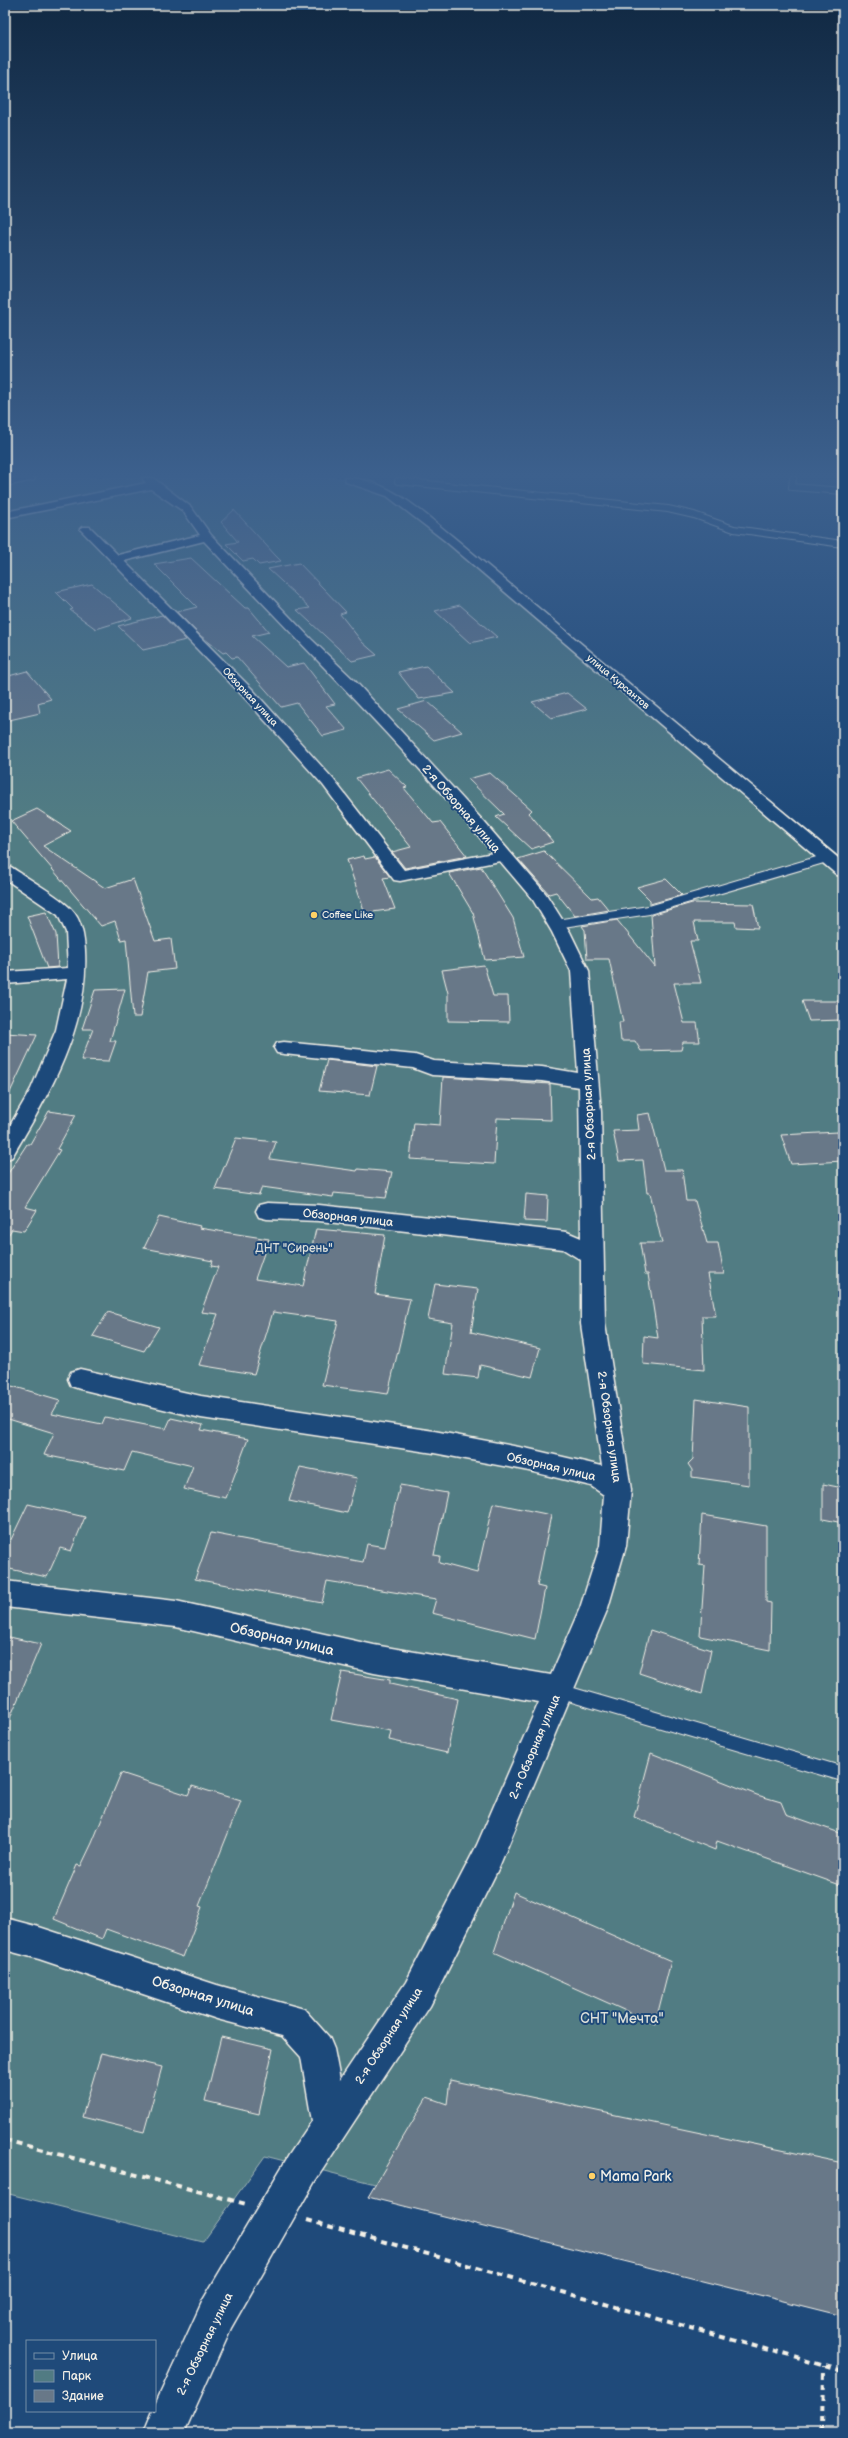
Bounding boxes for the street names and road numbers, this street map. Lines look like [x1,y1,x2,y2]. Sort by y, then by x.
street label: улица Курсантов [584,652,652,712]
street label: Обзорная улица [220,665,280,729]
street label: 2-я Обзорная улица [418,762,504,856]
street label: 2-я Обзорная улица [579,1047,599,1161]
street label: Обзорная улица [302,1206,394,1230]
street label: 2-я Обзорная улица [594,1370,624,1484]
street label: Обзорная улица [505,1449,597,1485]
street label: Обзорная улица [228,1619,336,1659]
street label: 2-я Обзорная улица [506,1692,564,1802]
street label: Обзорная улица [150,1972,257,2020]
street label: 2-я Обзорная улица [352,1985,426,2087]
street label: 2-я Обзорная улица [174,2290,236,2398]

